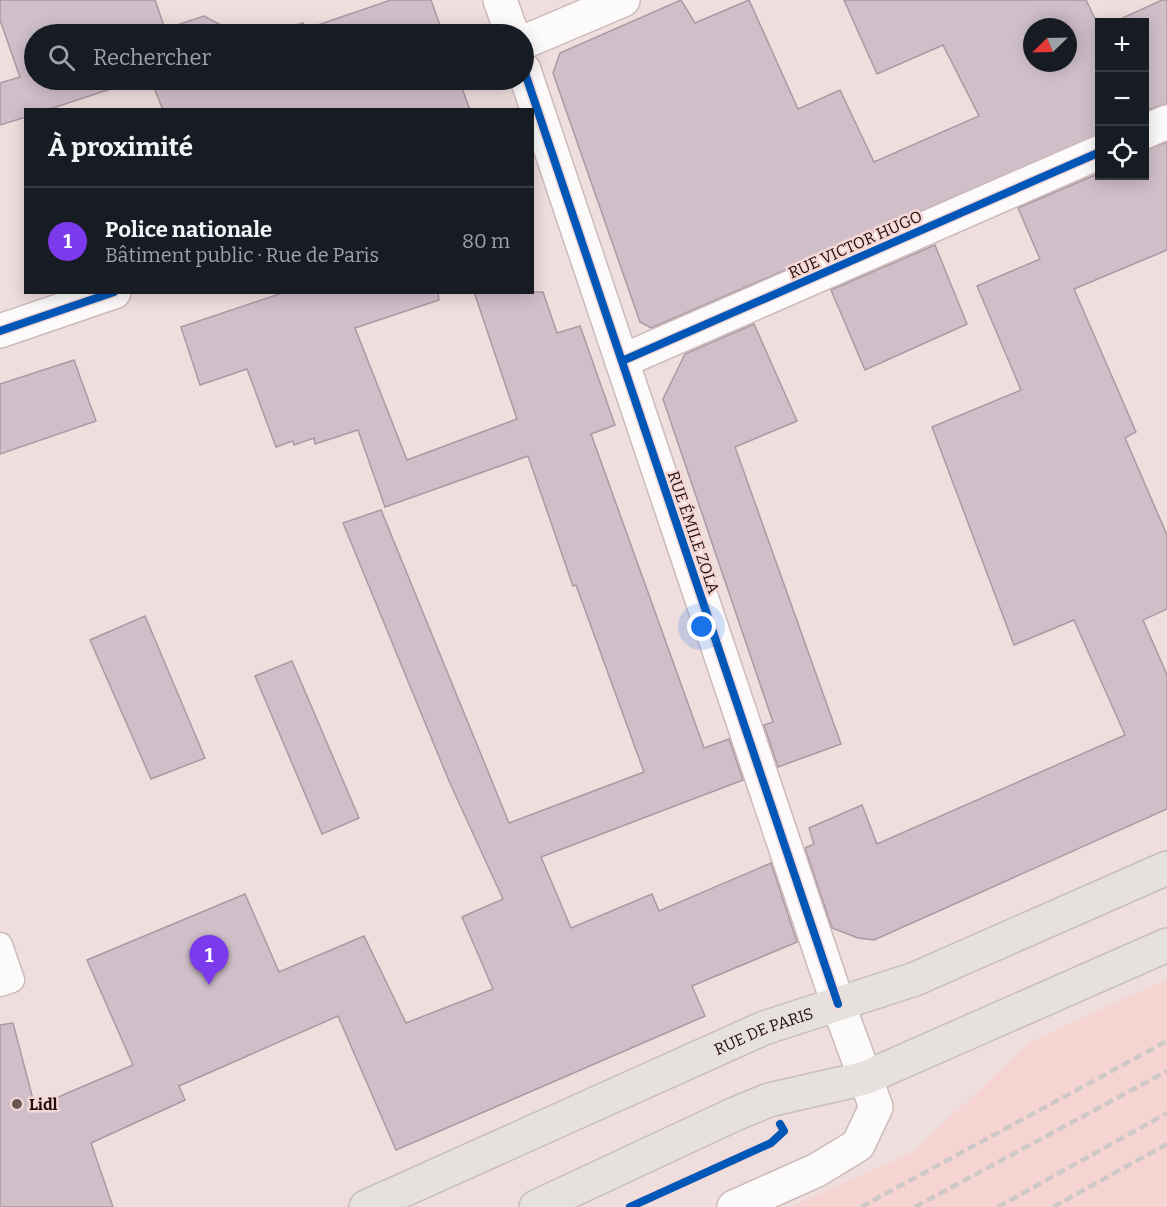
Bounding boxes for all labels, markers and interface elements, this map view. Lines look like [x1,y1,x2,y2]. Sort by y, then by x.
north arrow [1023,18,1077,72]
map controls [1095,18,1149,180]
button: + [1095,18,1149,72]
search box [24,24,534,90]
icon: search [45,41,78,74]
text: Rechercher [93,44,211,71]
button: − [1095,72,1149,126]
button: locate [1095,126,1149,180]
text: À proximité [48,132,193,163]
street label: RUE VICTOR HUGO [785,206,925,282]
text: Police nationale [105,216,272,243]
text: 1 [63,229,72,253]
text: 80 m [462,229,510,253]
text: Bâtiment public · Rue de Paris [105,243,379,267]
street label: RUE ÉMILE ZOLA [664,468,725,597]
your location [687,612,716,641]
pin: 1 [190,936,228,985]
street label: RUE DE PARIS [711,1004,816,1059]
place label: Lidl [29,1095,58,1114]
marker: Lidl [10,1097,24,1111]

